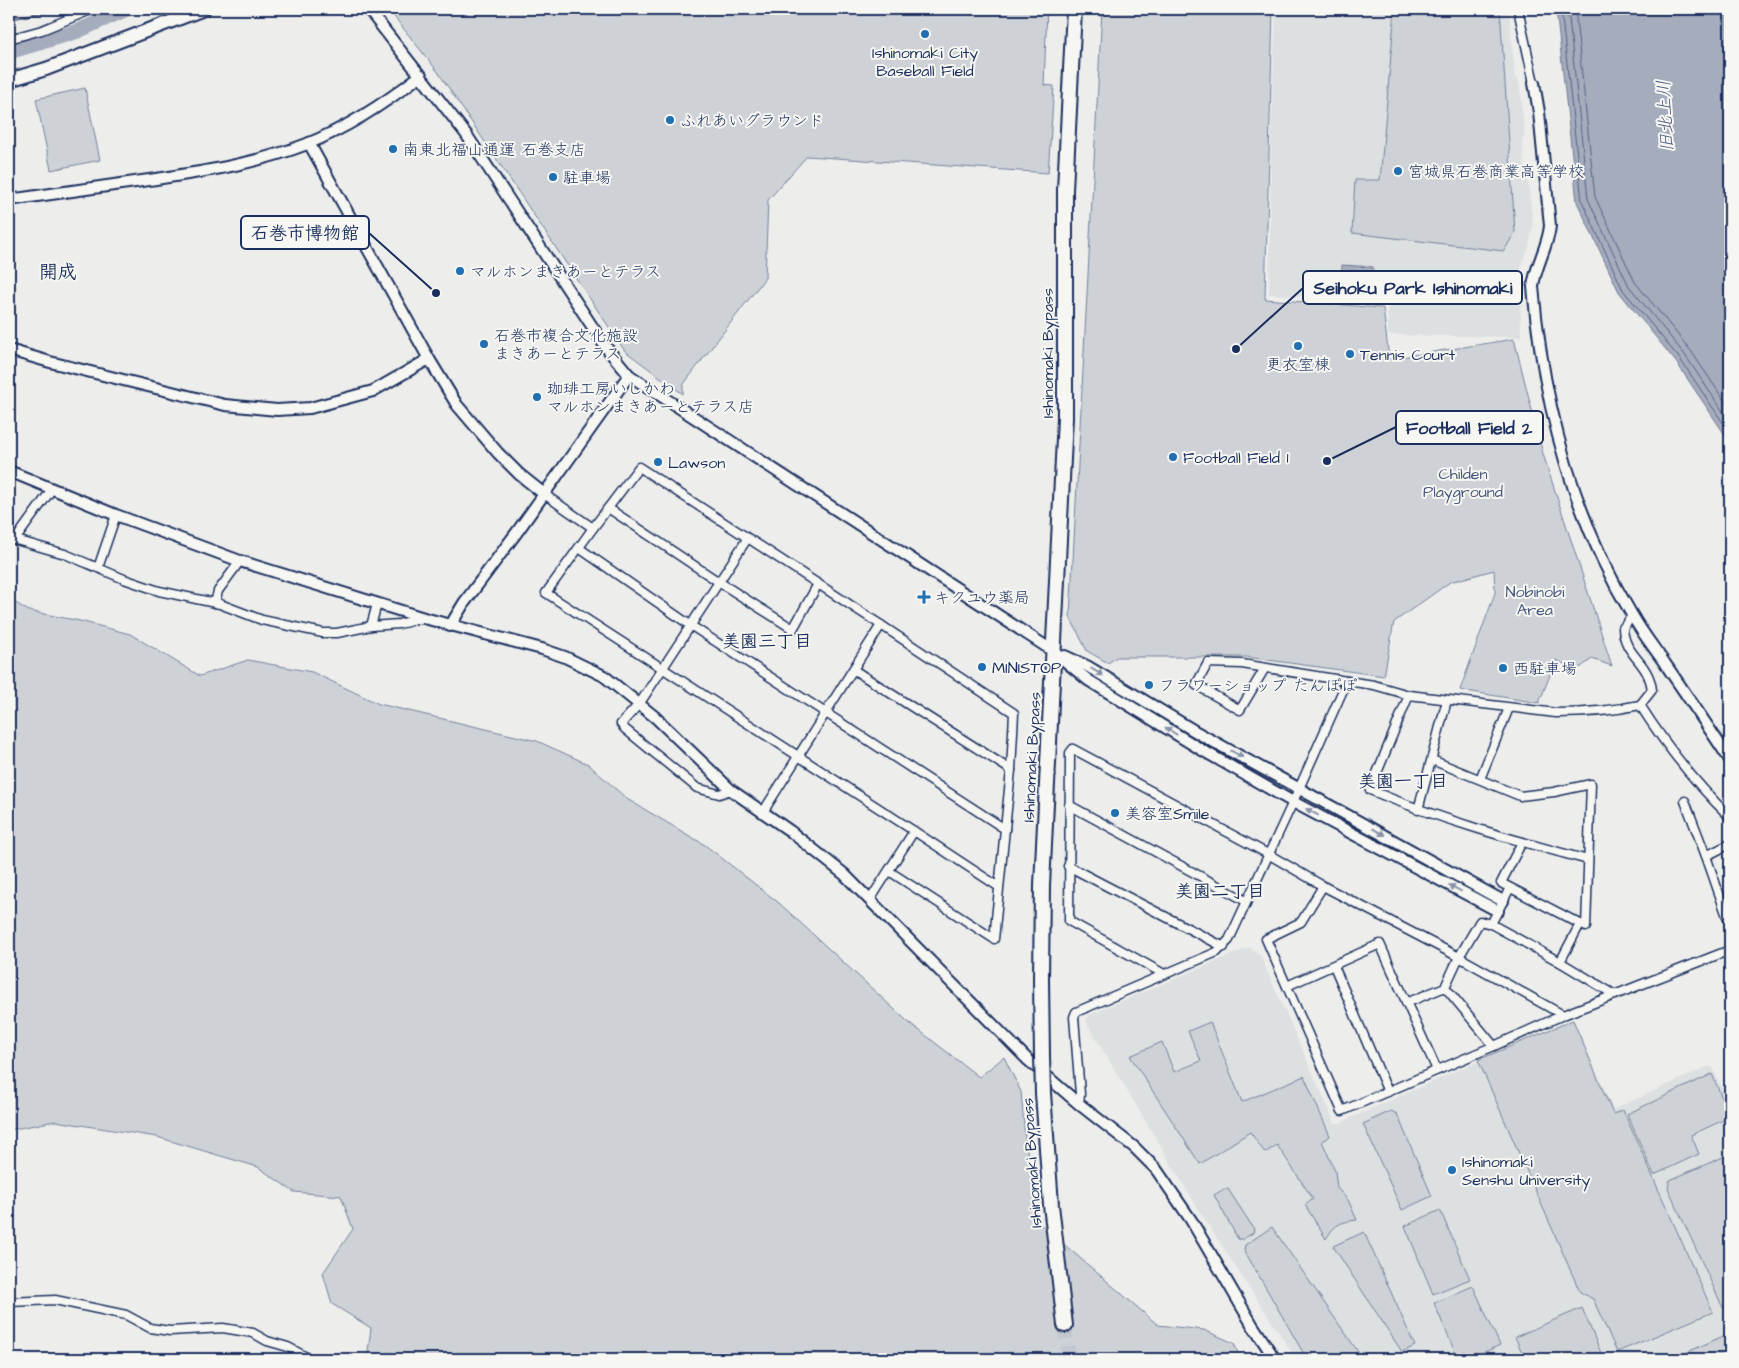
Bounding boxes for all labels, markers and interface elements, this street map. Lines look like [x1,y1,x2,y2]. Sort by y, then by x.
marker: Ishinomaki City Baseball Field [919,28,931,40]
place label: Ishinomaki City Baseball Field [872,42,978,82]
water label: 旧北上川 [1651,79,1680,153]
place label: ふれあいグラウンド [680,110,824,132]
marker: ふれあいグラウンド [664,114,676,126]
place label: 南東北福山通運 石巻支店 [403,139,585,161]
marker: 南東北福山通運 石巻支店 [387,143,399,155]
place label: 宮城県石巻商業高等学校 [1408,161,1584,183]
marker: 宮城県石巻商業高等学校 [1392,165,1404,177]
place label: 駐車場 [563,167,611,189]
marker: 駐車場 [547,171,559,183]
callout: 石巻市博物館 [241,216,369,249]
text: 石巻市博物館 [251,221,359,246]
district label: 開成 [39,259,77,286]
place label: マルホンまきあーとテラス [470,261,661,283]
marker: マルホンまきあーとテラス [454,265,466,277]
callout: Seihoku Park Ishinomaki [1303,271,1522,304]
text: Seihoku Park Ishinomaki [1313,276,1513,301]
street label: Ishinomaki Bypass [1037,288,1060,418]
place label: 石巻市複合文化施設 まきあーとテラス [494,325,638,365]
marker: 石巻市複合文化施設 まきあーとテラス [478,338,490,350]
marker: 更衣室棟 [1292,340,1304,352]
place label: Tennis Court [1360,344,1456,366]
marker: Tennis Court [1344,348,1356,360]
place label: 更衣室棟 [1266,354,1330,376]
place label: 珈琲工房いしかわ マルホンまきあーとテラス店 [547,378,754,418]
marker: 珈琲工房いしかわ マルホンまきあーとテラス店 [531,391,543,403]
callout: Football Field 2 [1396,411,1543,444]
text: Football Field 2 [1406,416,1533,441]
place label: Football Field 1 [1183,447,1288,469]
marker: Football Field 1 [1167,451,1179,463]
place label: Lawson [668,452,725,474]
marker: Lawson [652,456,664,468]
park label: Childen Playground [1423,463,1503,504]
park label: Nobinobi Area [1506,581,1565,621]
place label: キクユウ薬局 [934,587,1030,609]
marker: キクユウ薬局 [918,591,930,603]
district label: 美園三丁目 [722,629,812,654]
place label: MINISTOP [992,657,1061,679]
place label: 西駐車場 [1513,658,1577,680]
marker: MINISTOP [976,661,988,673]
marker: 西駐車場 [1497,662,1509,674]
one-way arrow [1090,667,1103,676]
place label: フラワーショップ たんぽぽ [1159,675,1357,697]
marker: フラワーショップ たんぽぽ [1143,679,1155,691]
street label: Ishinomaki Bypass [1018,691,1047,823]
one-way arrow [1164,726,1177,735]
one-way arrow [1230,750,1244,758]
district label: 美園一丁目 [1358,769,1448,794]
place label: 美容室Smile [1125,803,1210,825]
marker: 美容室Smile [1109,807,1121,819]
one-way arrow [1304,808,1319,816]
one-way arrow [1372,828,1387,836]
district label: 美園二丁目 [1175,879,1265,904]
one-way arrow [1448,884,1462,892]
street label: Ishinomaki Bypass [1016,1097,1049,1229]
place label: Ishinomaki Senshu University [1462,1151,1591,1192]
marker: Ishinomaki Senshu University [1446,1164,1458,1176]

